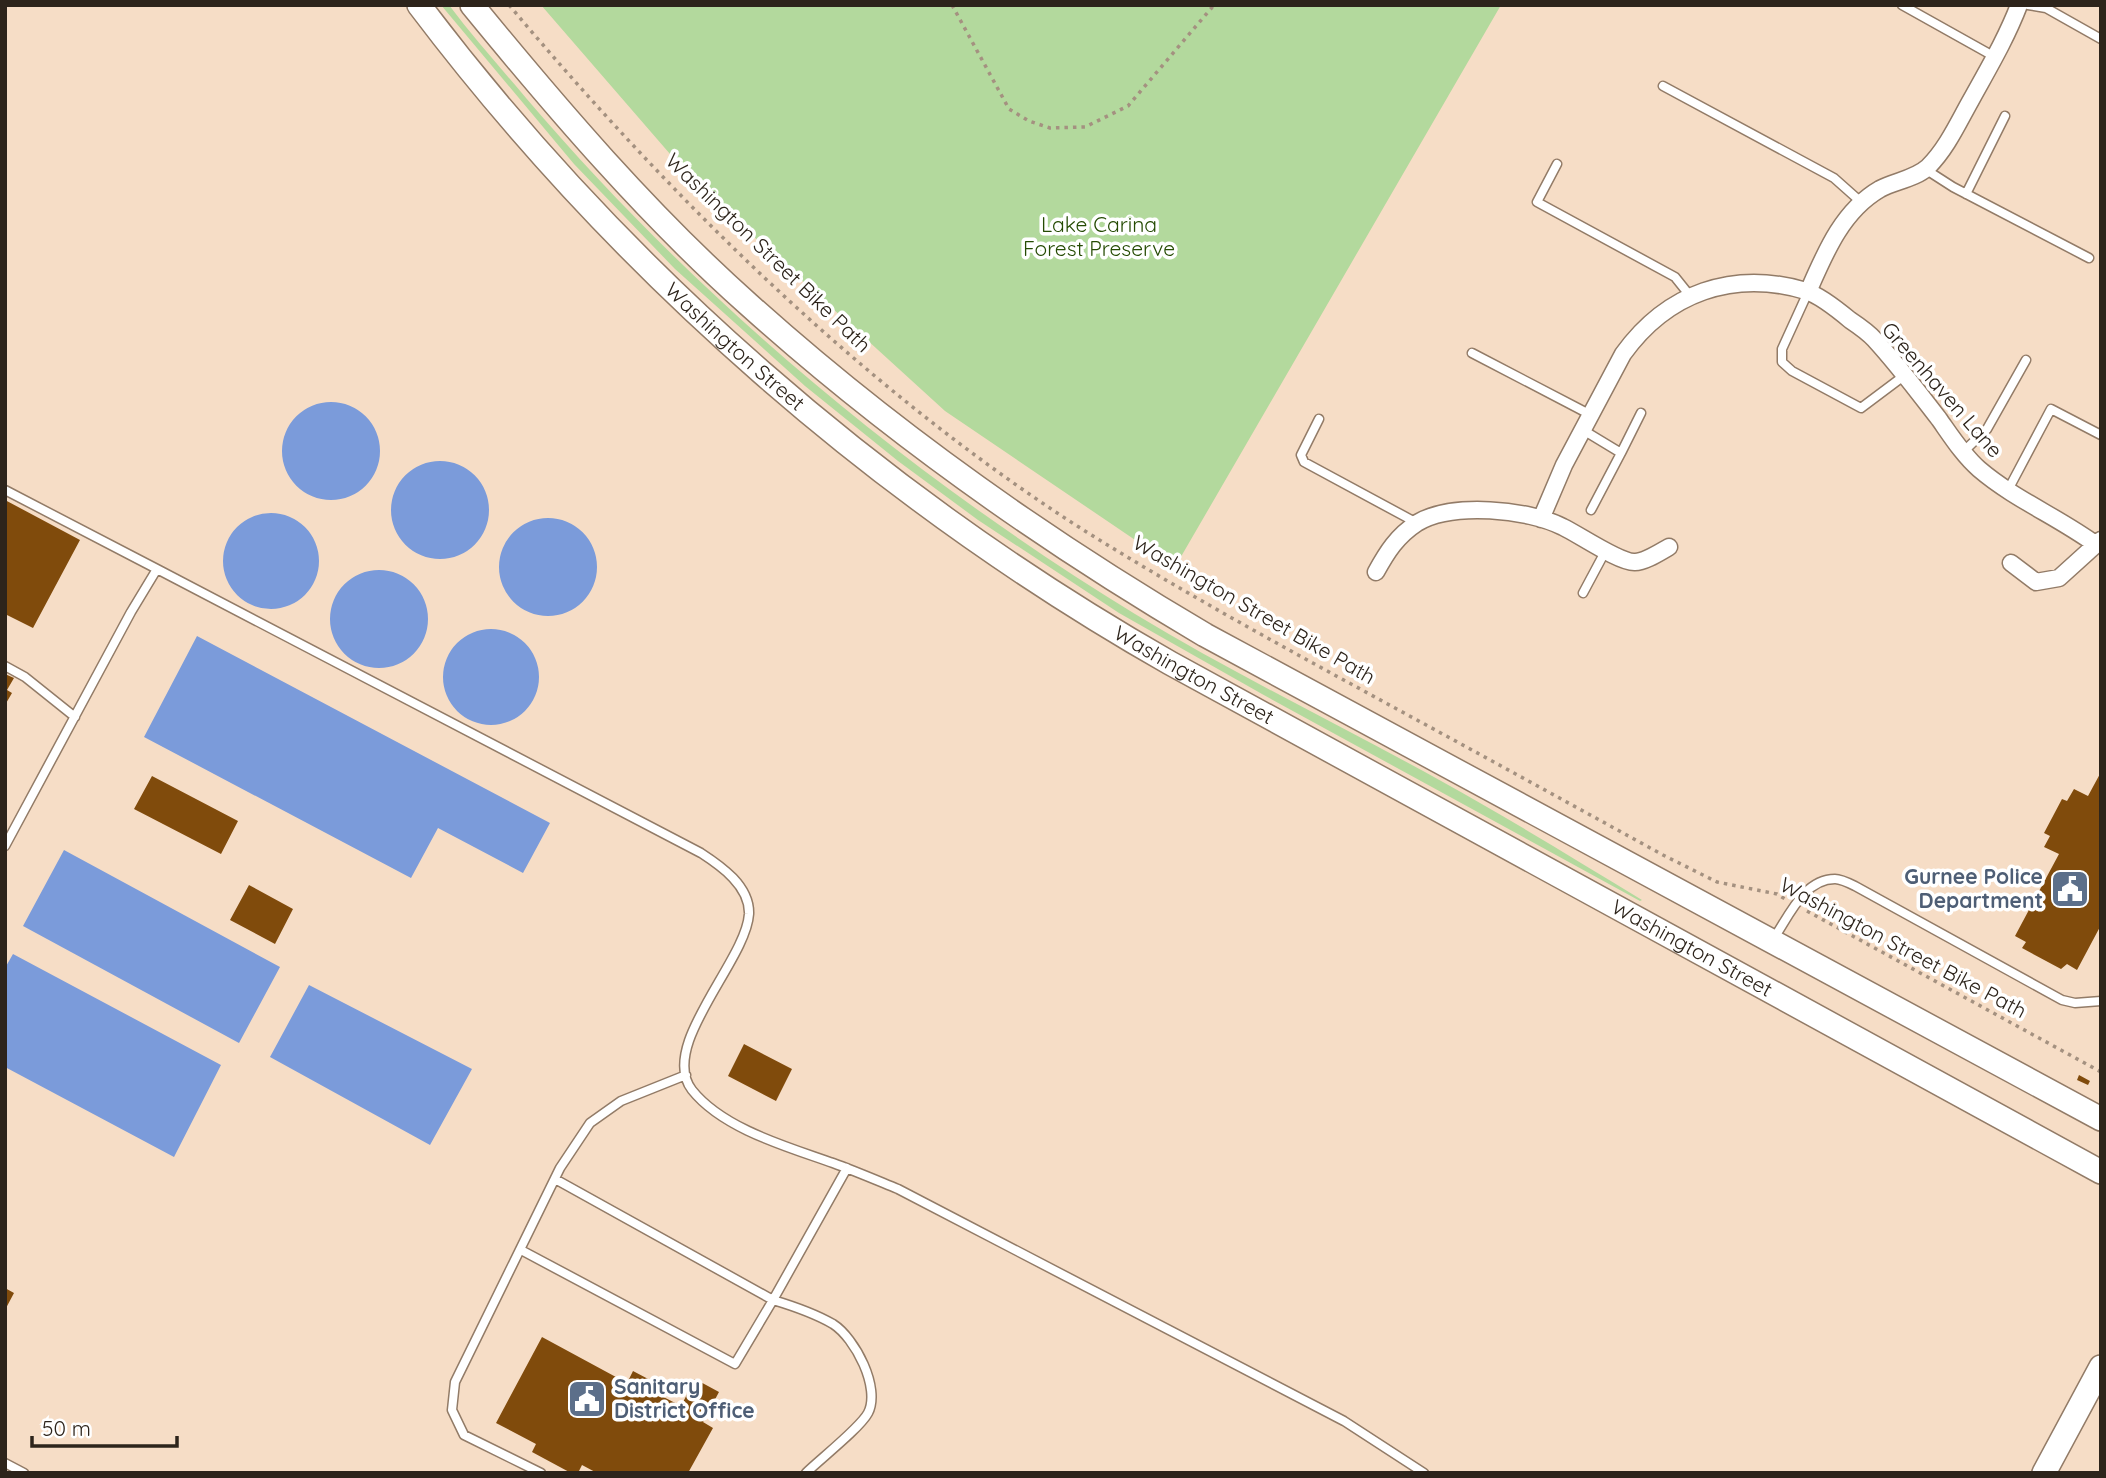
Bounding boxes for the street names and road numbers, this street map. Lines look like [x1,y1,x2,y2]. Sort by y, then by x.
street label: Washington Street Bike Path [660,148,876,358]
street label: Washington Street [661,277,811,415]
street label: Greenhaven Lane [1877,316,2009,462]
street label: Washington Street Bike Path [1128,530,1380,690]
street label: Washington Street [1110,622,1280,730]
street label: Washington Street Bike Path [1776,871,2031,1023]
street label: Washington Street [1607,893,1777,1002]

